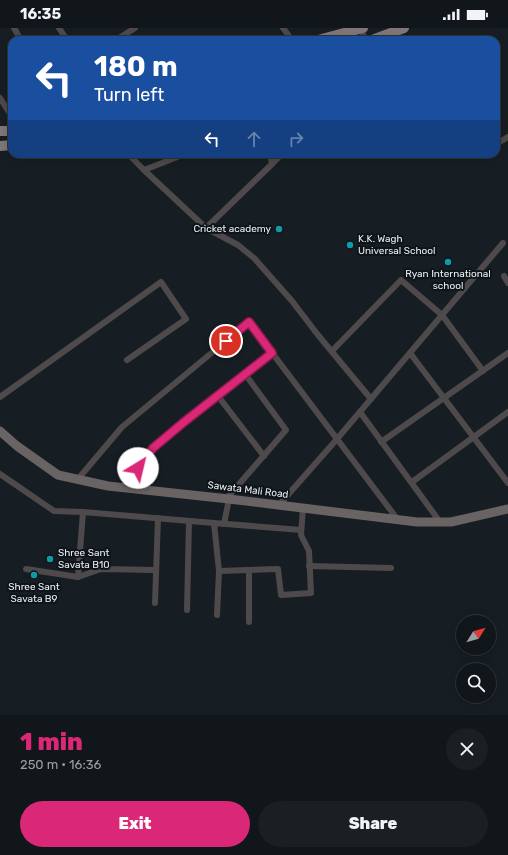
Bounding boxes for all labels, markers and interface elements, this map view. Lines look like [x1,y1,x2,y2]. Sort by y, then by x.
text: 16:35 [20,5,61,23]
text: 180 m [94,50,178,83]
icon: left [28,52,80,104]
text: Turn left [94,84,164,106]
icon: left [201,128,223,150]
icon: ahead [243,128,265,150]
icon: right [285,128,307,150]
place label: Cricket academy [193,223,271,235]
marker: Cricket academy [274,224,284,234]
place label: K.K. Wagh Universal School [358,233,435,257]
marker: K.K. Wagh Universal School [345,240,355,250]
marker: Ryan International school [443,257,453,267]
place label: Ryan International school [405,268,491,292]
pin [209,324,243,358]
icon: arrive [215,330,237,352]
position arrow [117,447,159,489]
street label: Sawata Mali Road [207,479,289,501]
place label: Shree Sant Savata B10 [58,547,110,571]
marker: Shree Sant Savata B10 [45,554,55,564]
marker: Shree Sant Savata B9 [29,570,39,580]
place label: Shree Sant Savata B9 [8,581,60,605]
north arrow [456,615,496,655]
map controls [456,615,496,703]
button: search [456,663,496,703]
text: 1 min [20,728,83,756]
button: close [446,728,488,770]
text: 250 m · 16:36 [20,757,101,772]
button: Exit [20,801,250,847]
button: Share [258,801,488,847]

